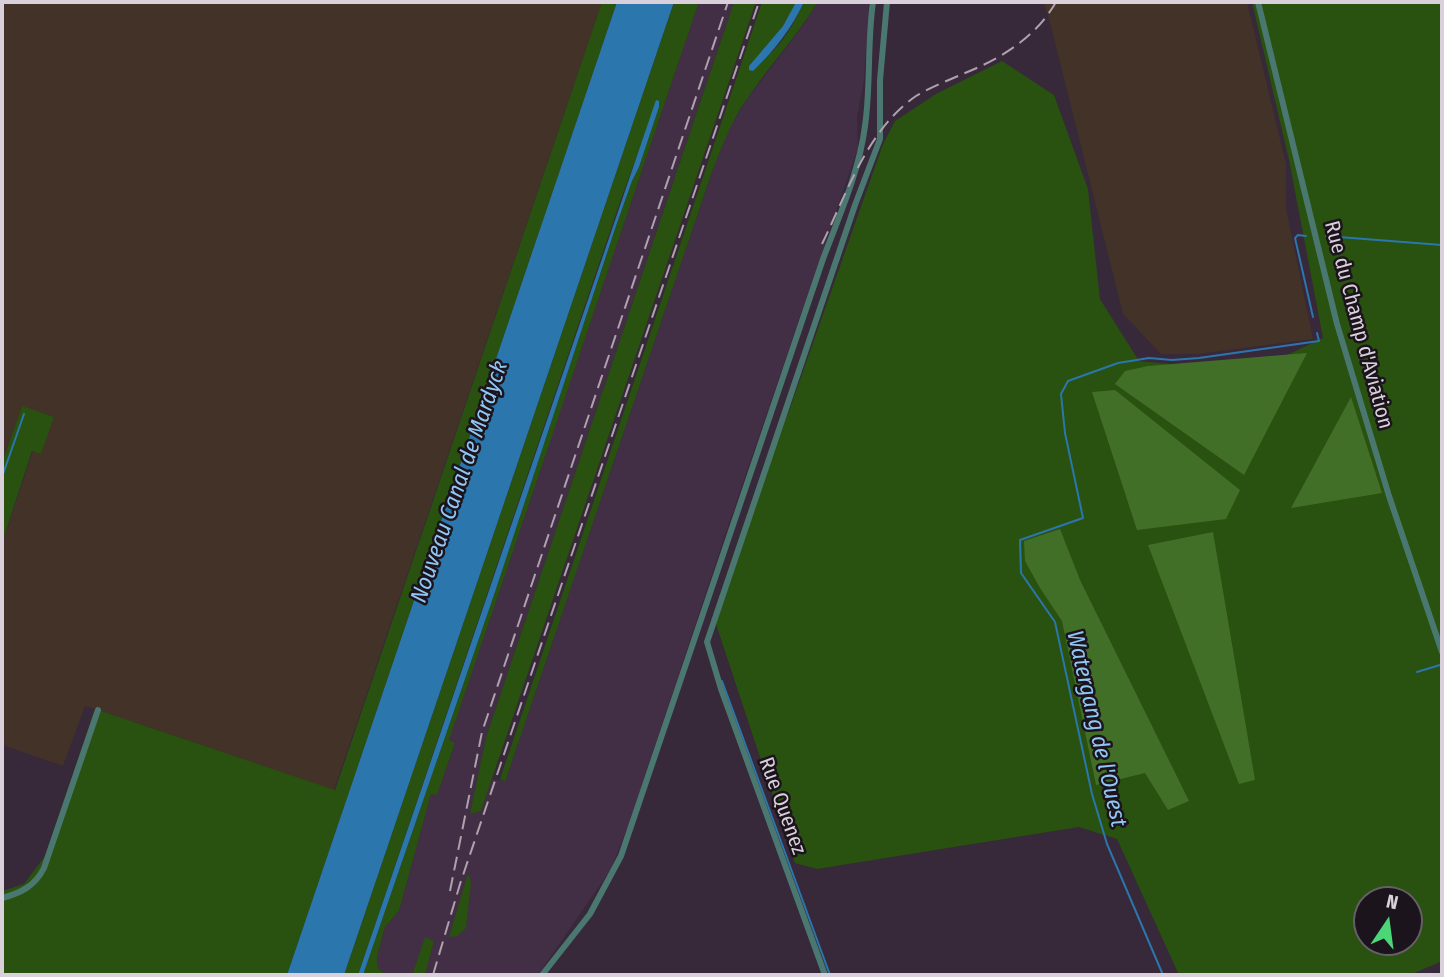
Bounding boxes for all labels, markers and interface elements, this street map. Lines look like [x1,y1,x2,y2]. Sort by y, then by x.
street label: Rue du Champ d'Aviation [1318,218,1398,432]
water label: Nouveau Canal de Mardyck [406,357,514,607]
water label: Watergang de l'Ouest [1060,628,1132,830]
street label: Rue Quenez [753,754,811,858]
north arrow [1353,886,1423,956]
text: N [1384,890,1401,914]

